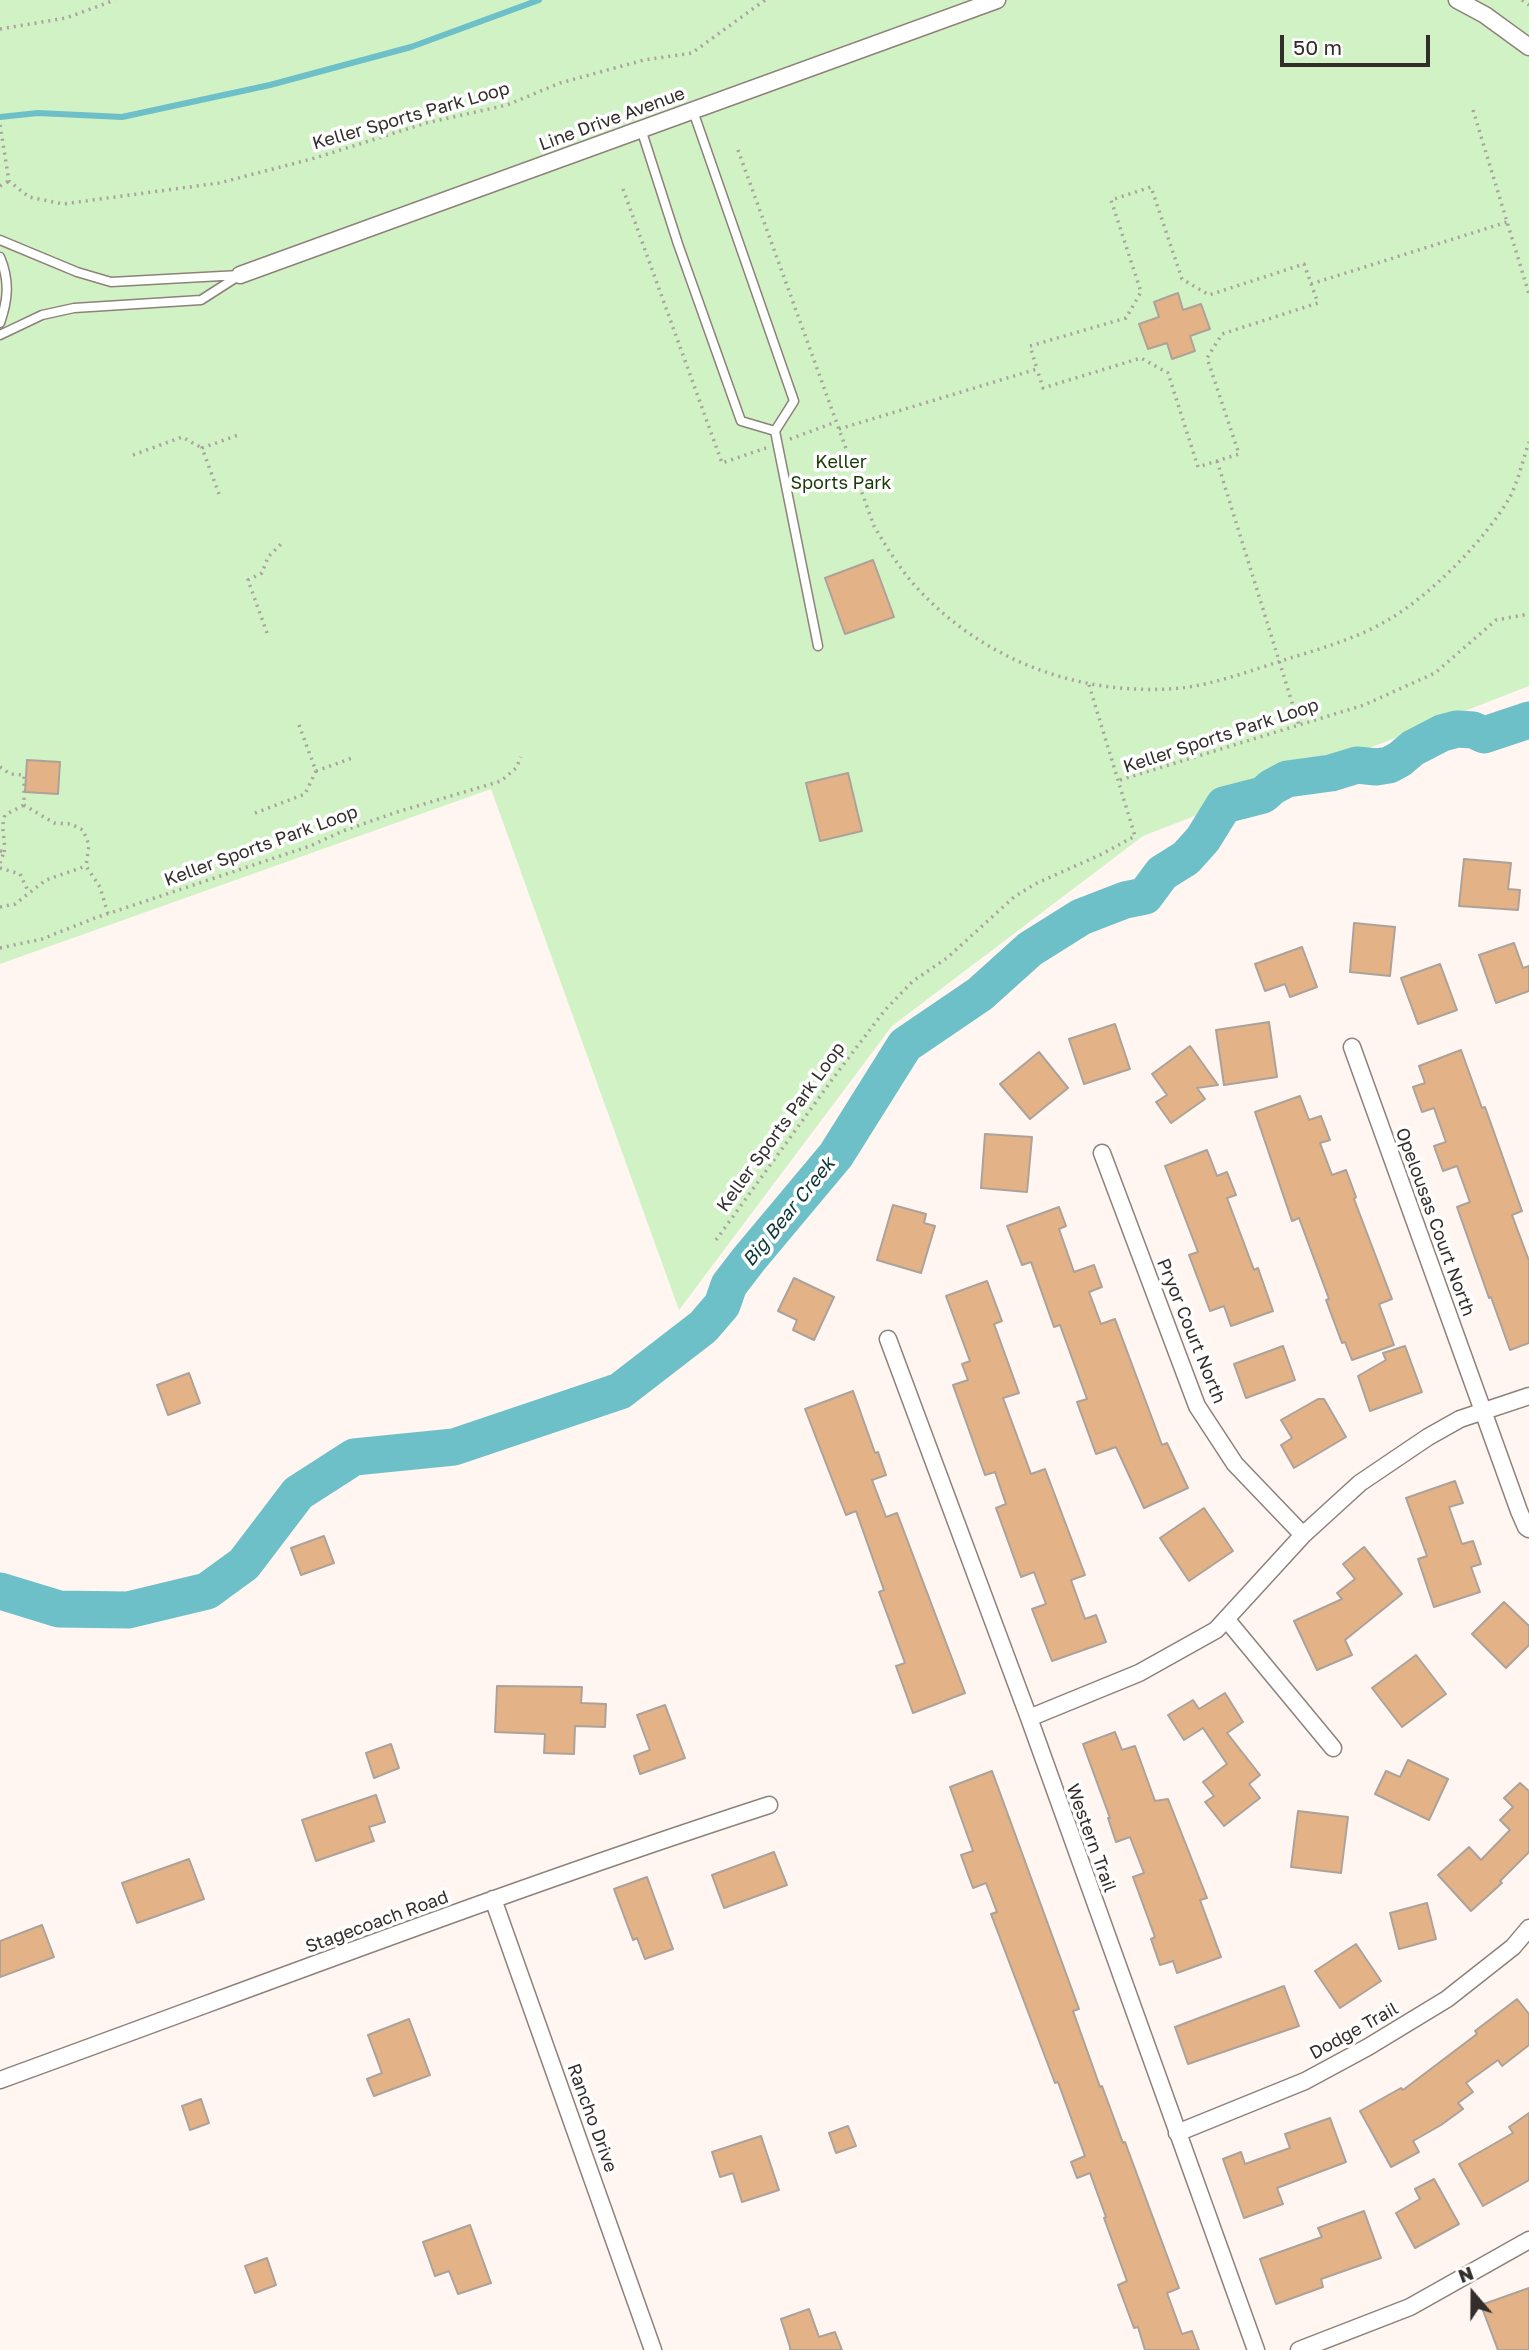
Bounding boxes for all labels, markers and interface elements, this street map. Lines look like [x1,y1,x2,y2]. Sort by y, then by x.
scale bar [1284,21,1434,65]
text: 50 m [1293,34,1342,60]
street label: Keller Sports Park Loop [310,77,512,155]
street label: Line Drive Avenue [536,83,688,155]
park label: Keller Sports Park [791,451,891,494]
street label: Keller Sports Park Loop [1121,694,1321,778]
street label: Keller Sports Park Loop [161,801,361,891]
street label: Keller Sports Park Loop [712,1038,850,1216]
street label: Opelousas Court North [1391,1125,1479,1319]
water label: Big Bear Creek [738,1153,840,1271]
street label: Pryor Court North [1152,1255,1230,1407]
street label: Western Trail [1061,1781,1121,1895]
street label: Stagecoach Road [303,1886,451,1958]
street label: Dodge Trail [1306,1998,1402,2064]
street label: Rancho Drive [562,2061,622,2175]
north arrow [1438,2259,1508,2329]
text: N [1455,2261,1476,2287]

